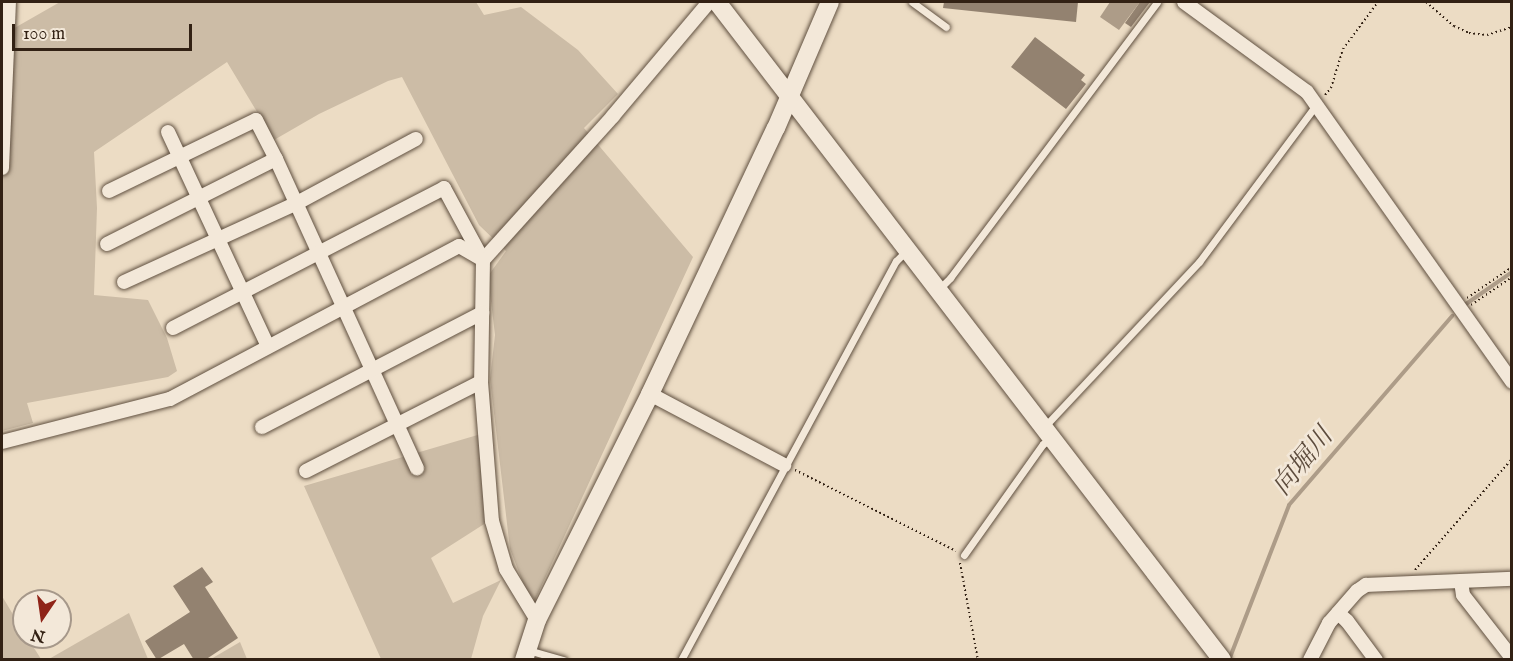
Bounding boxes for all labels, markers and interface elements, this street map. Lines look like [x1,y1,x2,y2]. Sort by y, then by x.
scale bar [15,12,195,50]
text: 100 m [23,23,65,46]
water label: 向堀川 [1266,422,1340,502]
north arrow [12,589,72,649]
text: N [29,623,47,646]

